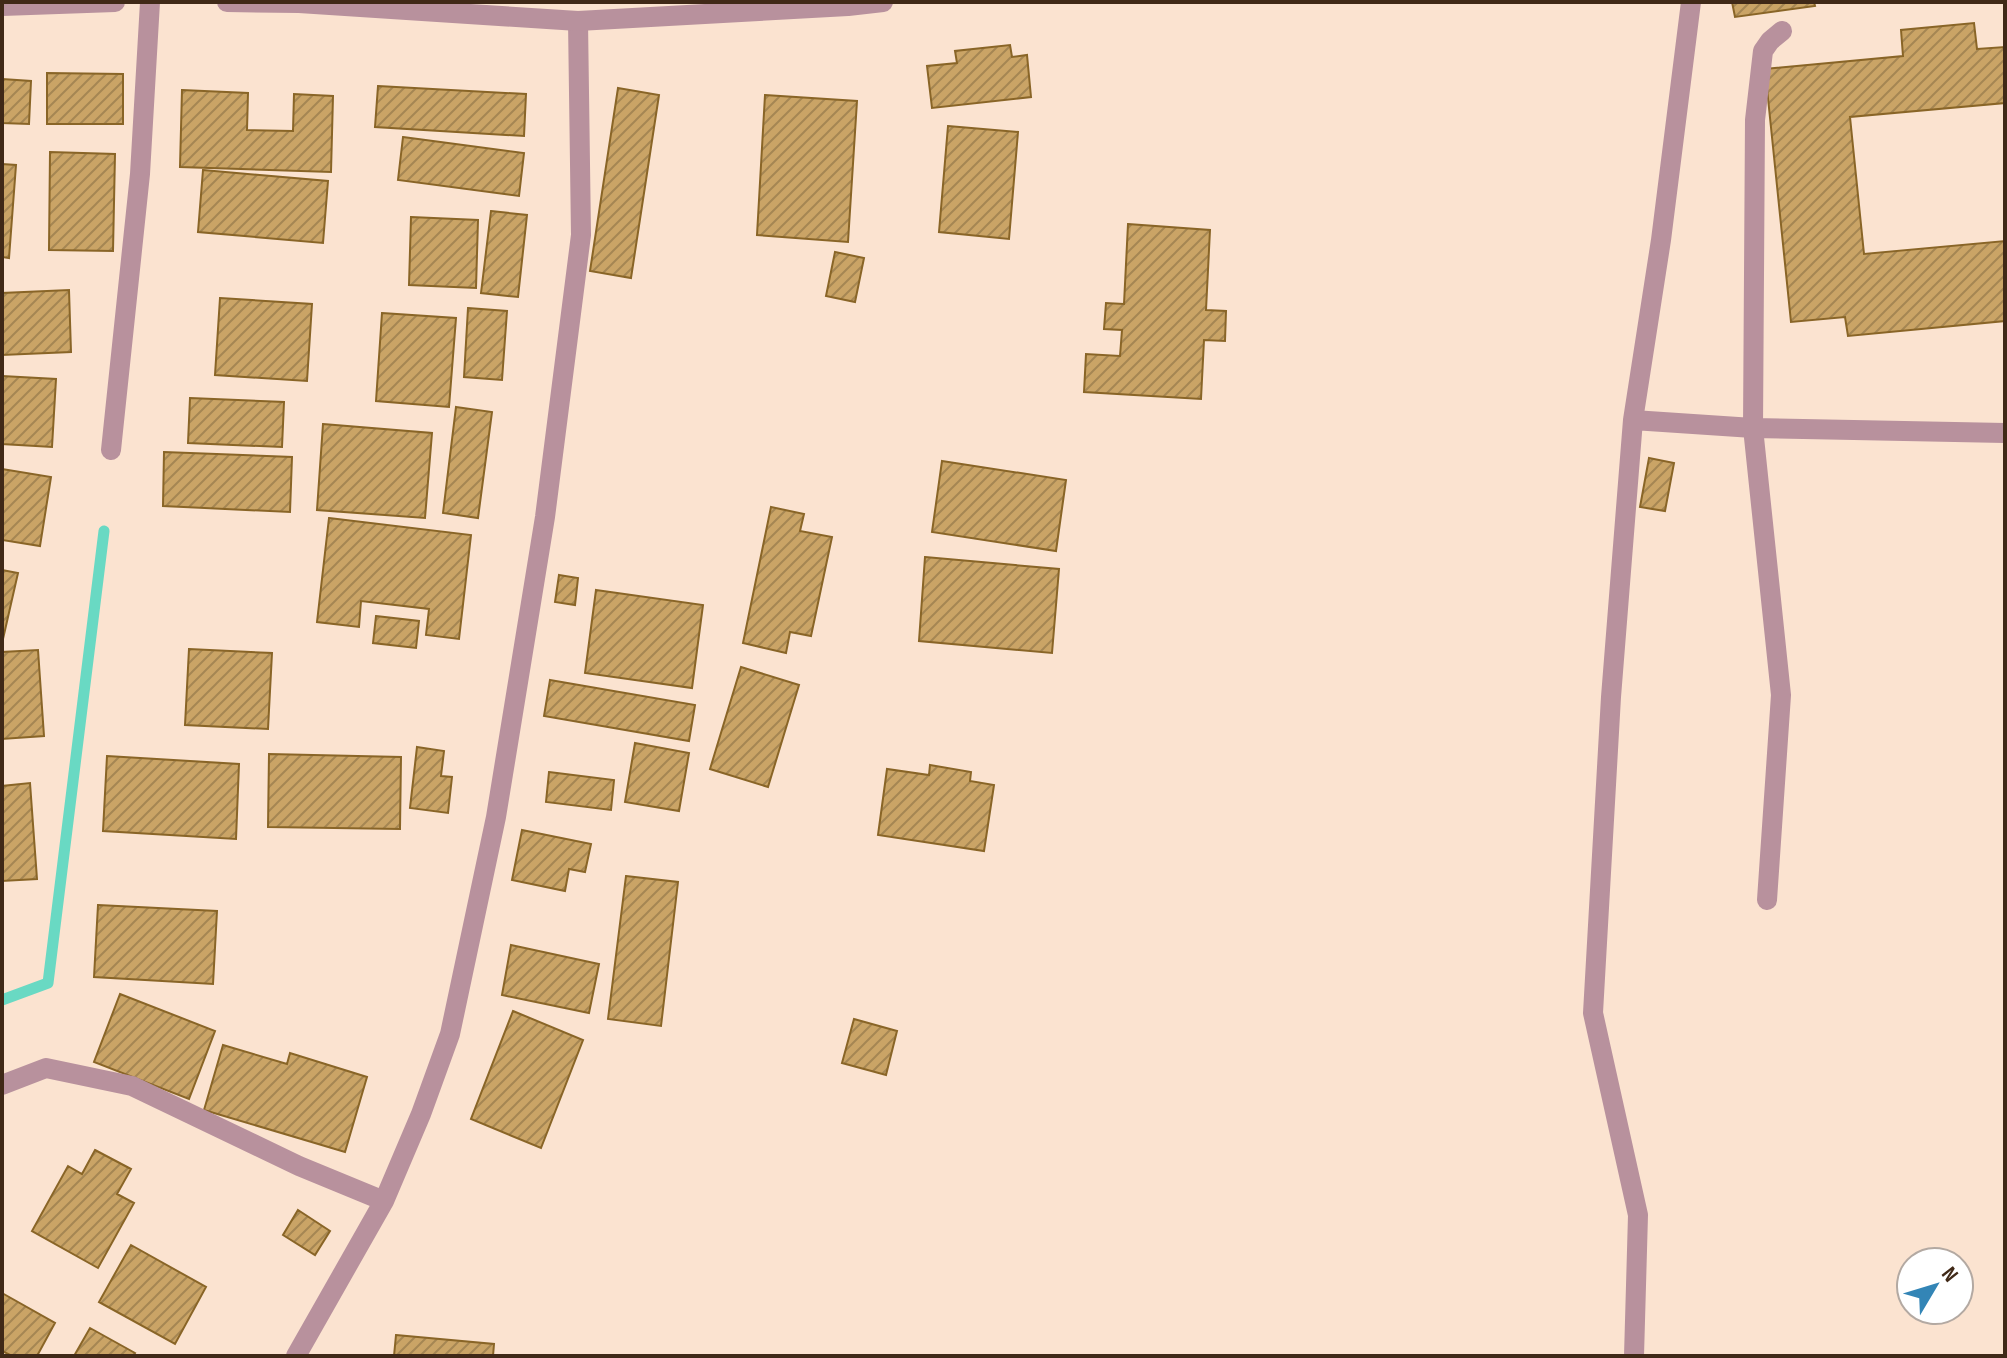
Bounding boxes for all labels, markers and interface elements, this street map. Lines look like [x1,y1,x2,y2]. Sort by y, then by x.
north arrow [1895,1246,1975,1326]
text: N [1935,1262,1964,1288]

